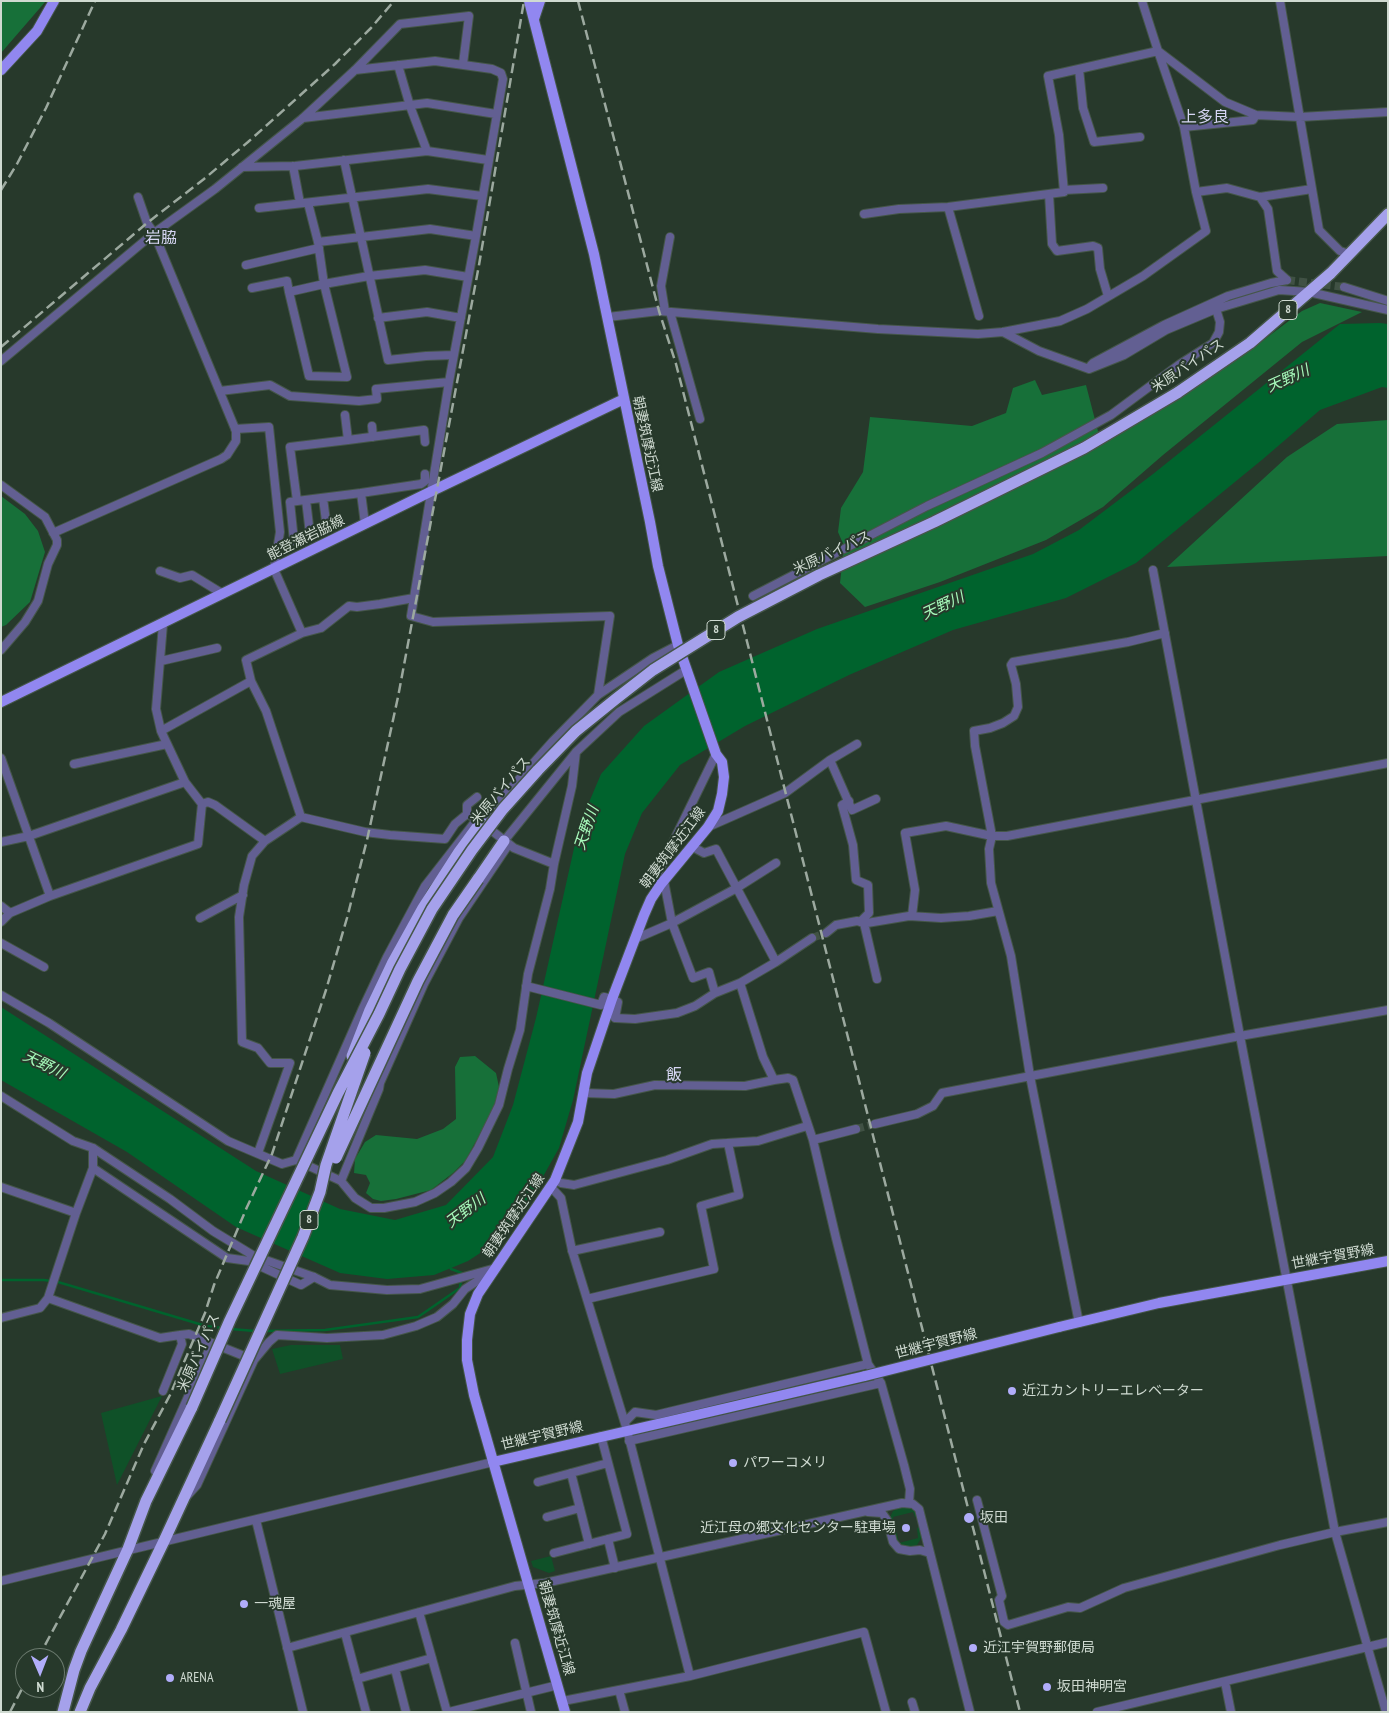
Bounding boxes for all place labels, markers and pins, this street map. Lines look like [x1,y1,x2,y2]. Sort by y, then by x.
place label: 近江カントリーエレベーター [1022,1383,1204,1399]
marker: 近江カントリーエレベーター [1006,1385,1018,1397]
place label: パワーコメリ [743,1455,827,1471]
marker: パワーコメリ [727,1457,739,1469]
place label: 坂田 [980,1510,1008,1526]
marker: 坂田 [962,1511,976,1525]
place label: 近江母の郷文化センター駐車場 [700,1520,896,1536]
marker: 近江母の郷文化センター駐車場 [900,1522,912,1534]
place label: 一魂屋 [254,1596,296,1612]
marker: 一魂屋 [238,1598,250,1610]
place label: 近江宇賀野郵便局 [983,1640,1095,1656]
marker: 近江宇賀野郵便局 [967,1642,979,1654]
place label: ARENA [180,1670,214,1686]
marker: ARENA [164,1672,176,1684]
place label: 坂田神明宮 [1057,1679,1127,1695]
marker: 坂田神明宮 [1041,1681,1053,1693]

